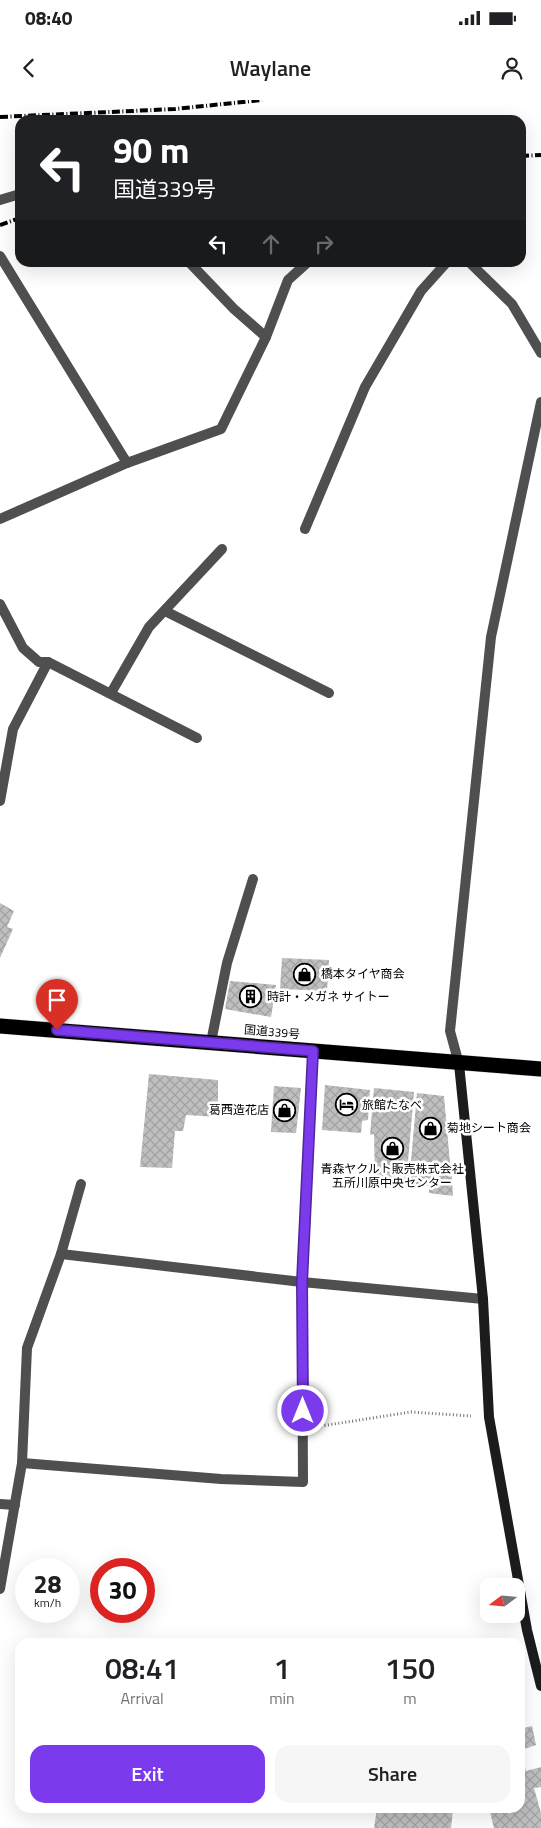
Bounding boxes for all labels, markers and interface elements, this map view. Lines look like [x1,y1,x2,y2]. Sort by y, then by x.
text: 08:40 [25,3,72,32]
text: Waylane [230,51,311,85]
icon: back [15,54,43,82]
icon: person [498,54,526,82]
text: 90 m [113,123,189,177]
icon: left [30,135,95,200]
text: 国道339号 [113,172,216,206]
icon: left [204,230,232,258]
icon: ahead [257,230,285,258]
icon: right [310,230,338,258]
shop icon: 橋本タイヤ商会 [293,962,317,986]
place label: 橋本タイヤ商会 [321,964,405,983]
pin [36,979,78,1030]
building icon: 時計・メガネ サイトー [239,985,263,1009]
icon: arrive [43,986,71,1014]
place label: 時計・メガネ サイトー [267,987,390,1006]
street label: 国道339号 [243,1020,301,1043]
hotel icon: 旅館たなべ [334,1093,358,1117]
place label: 旅館たなべ [362,1095,422,1114]
shop icon: 葛西造花店 [273,1098,297,1122]
place label: 葛西造花店 [209,1100,269,1119]
shop icon: 菊地シート商会 [419,1116,443,1140]
place label: 菊地シート商会 [447,1118,531,1137]
shop icon: 青森ヤクルト販売株式会社 五所川原中央センター [380,1136,404,1160]
place label: 青森ヤクルト販売株式会社 五所川原中央センター [320,1159,464,1192]
position arrow [276,1384,328,1436]
speed limit sign: 30 [90,1558,155,1623]
text: 28 [33,1565,62,1603]
north arrow [480,1578,525,1622]
map controls [480,1578,525,1623]
text: km/h [34,1593,61,1612]
text: 08:41 [105,1645,179,1691]
text: 1 [274,1645,290,1691]
text: 150 [385,1645,435,1691]
text: Arrival [120,1686,164,1710]
text: min [269,1686,295,1710]
text: m [403,1686,417,1710]
button: Exit [30,1745,265,1803]
button: Share [275,1745,510,1803]

